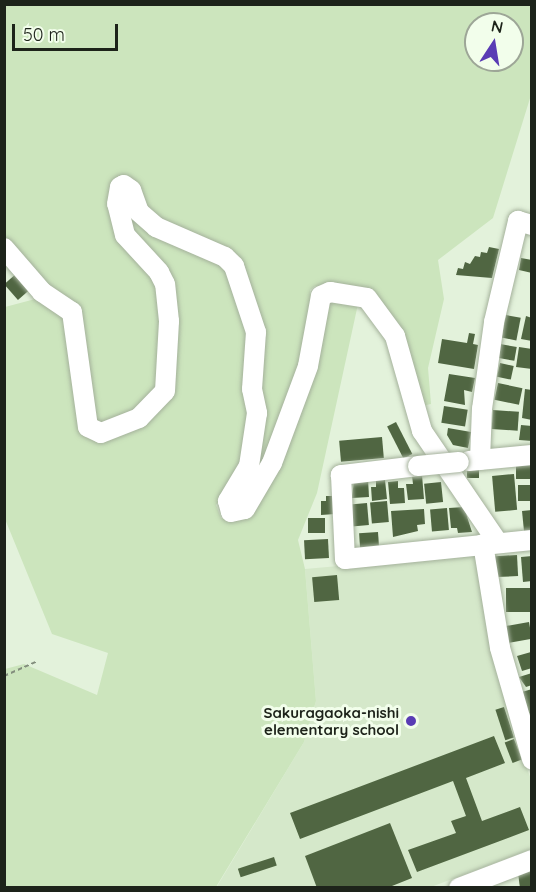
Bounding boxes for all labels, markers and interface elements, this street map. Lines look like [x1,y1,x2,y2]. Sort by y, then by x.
scale bar [15,12,122,50]
north arrow [464,12,524,72]
text: N [489,15,505,37]
text: 50 m [23,23,65,46]
place label: Sakuragaoka-nishi elementary school [263,703,399,738]
marker: Sakuragaoka-nishi elementary school [404,714,418,728]

